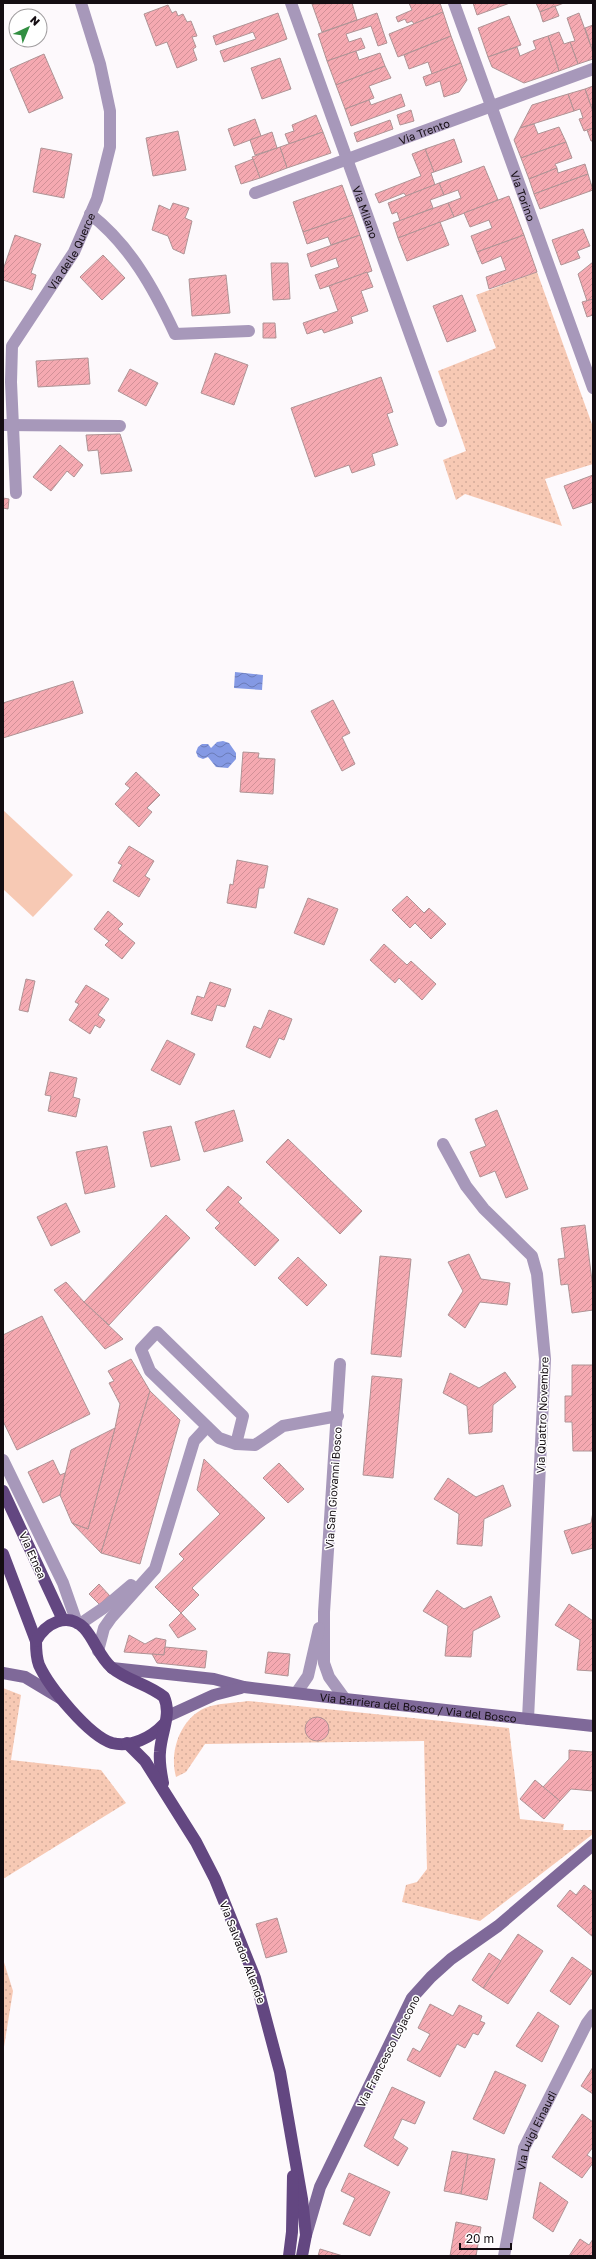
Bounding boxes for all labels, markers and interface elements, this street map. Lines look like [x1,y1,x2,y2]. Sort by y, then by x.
north arrow [8,8,48,48]
text: N [28,13,43,28]
street label: Via Trento [397,116,452,146]
street label: Via Torino [509,169,539,223]
street label: Via Milano [351,184,381,240]
street label: Via delle Querce [44,210,97,292]
street label: Via Quattro Novembre [533,1357,551,1473]
street label: Via San Giovanni Bosco [322,1426,344,1550]
street label: Via Etnea [17,1530,49,1580]
street label: Via Barriera del Bosco / Via del Bosco [319,1690,518,1724]
street label: Via Salvador Allende [217,1899,269,2005]
street label: Via Francesco Lojacono [354,1992,422,2109]
street label: Via Luigi Einaudi [513,2088,558,2172]
scale bar [460,2225,511,2251]
text: 20 m [466,2231,494,2246]

